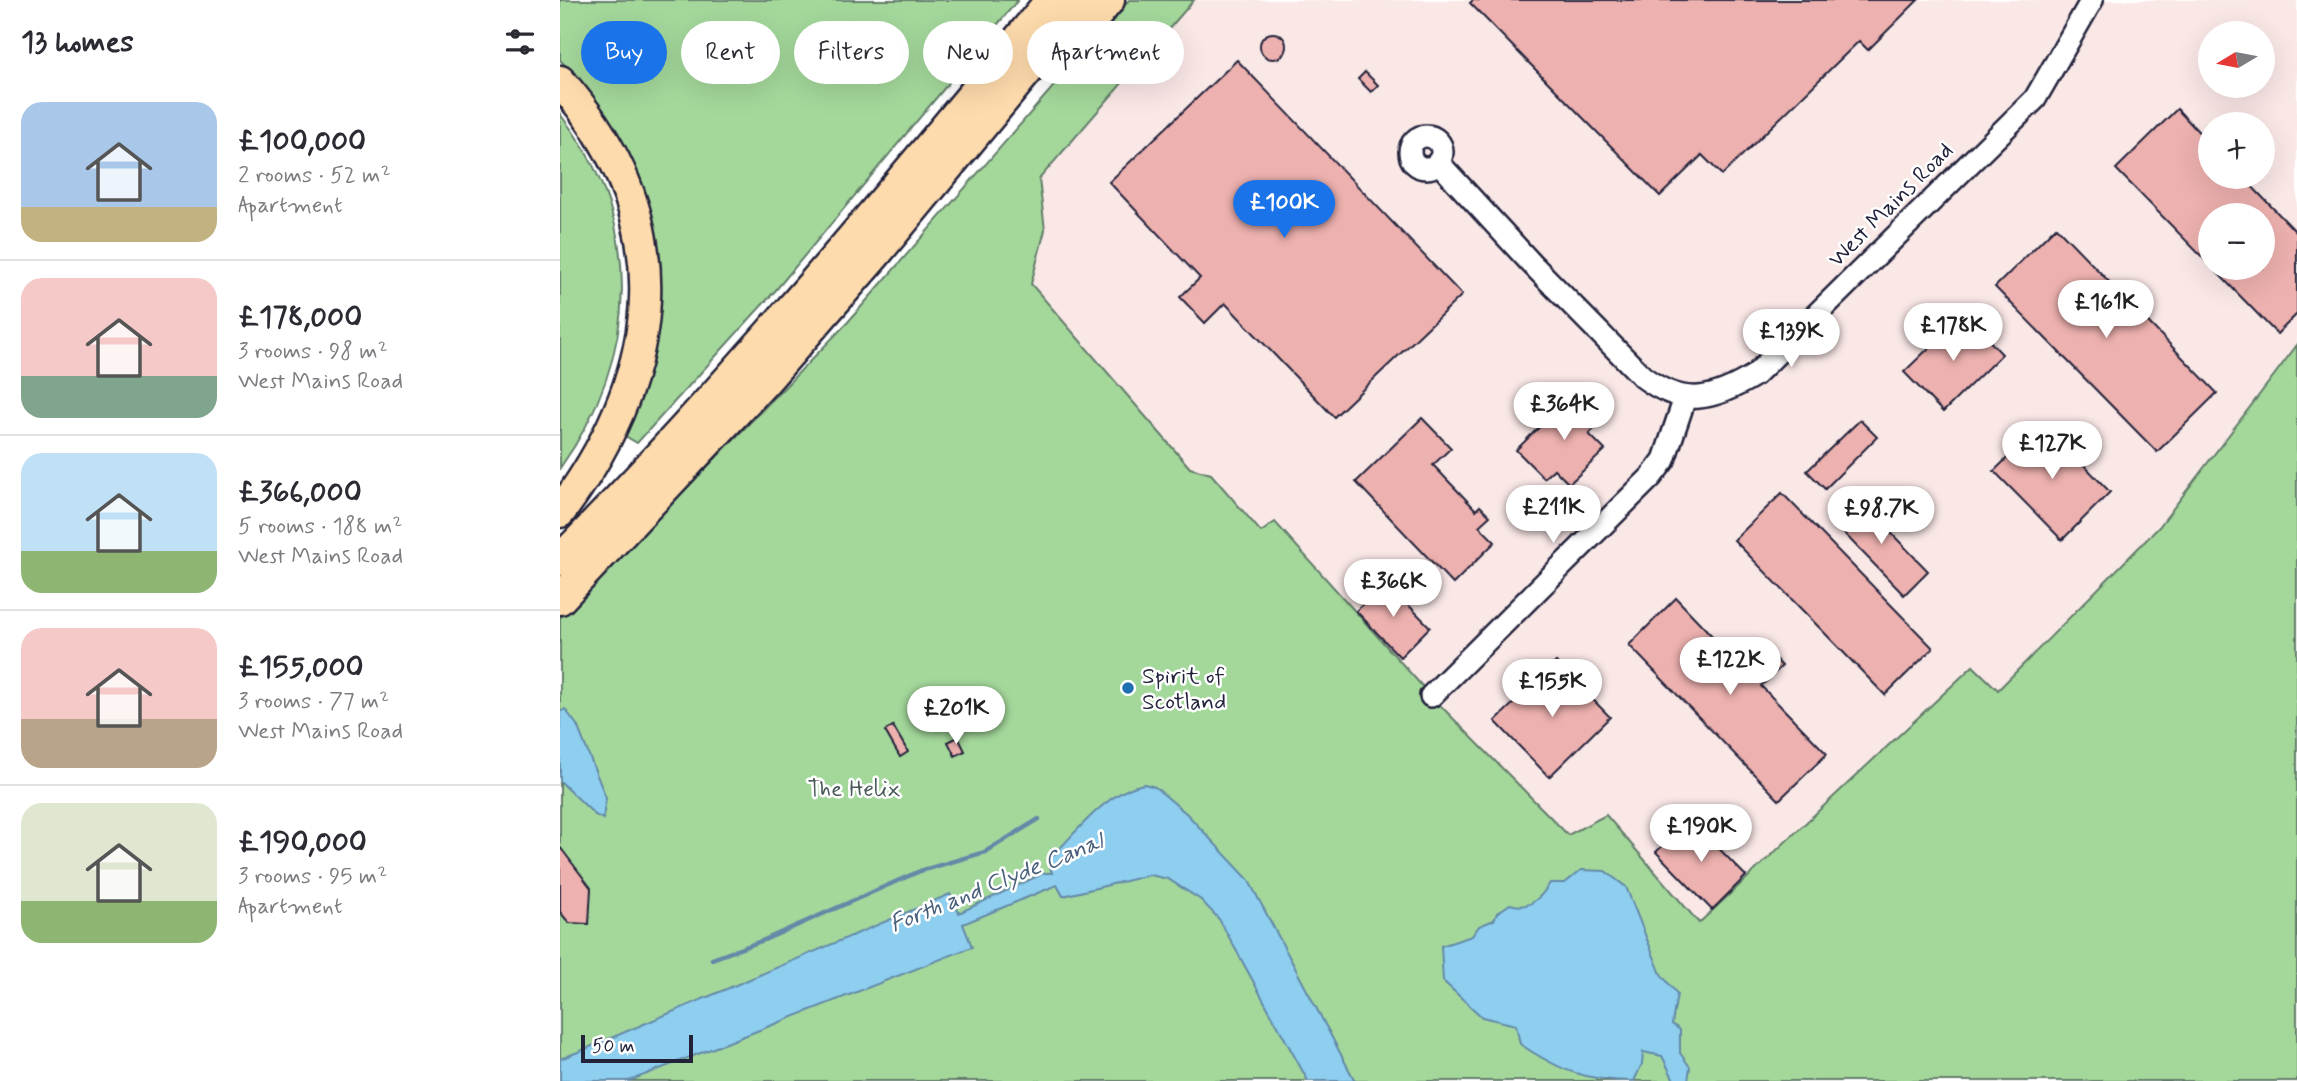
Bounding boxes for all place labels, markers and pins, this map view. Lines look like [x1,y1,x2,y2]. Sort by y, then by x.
pin: £100K [1235,180,1333,240]
pin: £161K [2057,280,2155,340]
pin: £178K [1904,304,2002,363]
pin: £139K [1742,310,1840,369]
pin: £364K [1515,382,1613,442]
pin: £127K [2003,421,2101,481]
pin: £211K [1504,486,1602,545]
pin: £98.7K [1824,486,1938,546]
pin: £366K [1344,560,1442,619]
pin: £122K [1681,638,1779,697]
pin: £155K [1503,660,1601,719]
place label: Spirit of Scotland [1142,662,1226,718]
marker: Spirit of Scotland [1120,680,1136,696]
pin: £201K [907,686,1005,746]
pin: £190K [1652,804,1750,864]

